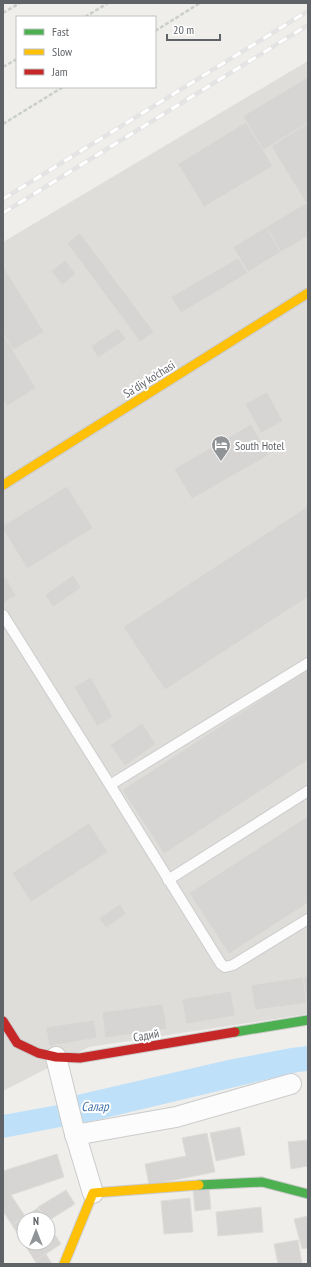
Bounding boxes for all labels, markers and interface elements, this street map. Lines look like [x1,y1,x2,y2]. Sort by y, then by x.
legend [16,16,156,88]
scale bar [167,16,220,42]
text: 20 m [173,22,194,37]
text: Fast [52,24,70,39]
text: Slow [52,44,73,59]
text: Jam [51,64,68,79]
street label: Sa'diy ko'chasi [120,357,178,401]
hotel icon: South Hotel [210,434,232,462]
place label: South Hotel [235,438,284,453]
street label: Садий [132,1025,160,1045]
water label: Салар [81,1098,110,1115]
north arrow [16,1211,56,1251]
text: N [33,1214,39,1228]

